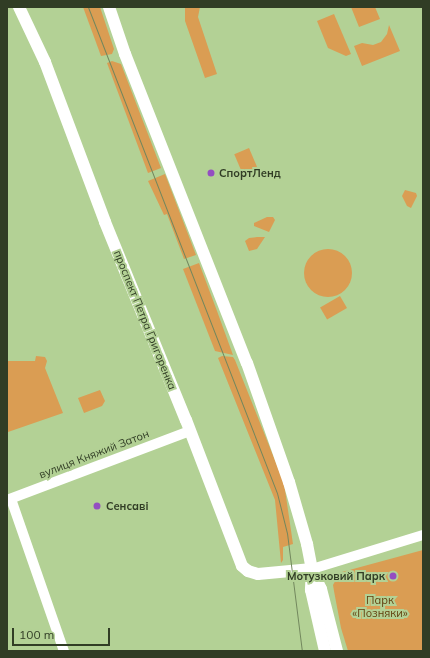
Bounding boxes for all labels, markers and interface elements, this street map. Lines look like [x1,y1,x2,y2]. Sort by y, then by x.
place label: СпортЛенд [219,166,281,180]
marker: СпортЛенд [206,168,216,178]
street label: проспект Петра Григоренка [111,248,179,392]
street label: вулиця Княжий Затон [37,427,151,481]
place label: Сенсаві [106,499,148,513]
marker: Сенсаві [91,500,103,512]
place label: Мотузковий Парк [287,569,385,583]
marker: Мотузковий Парк [388,571,398,581]
park label: Парк «Позняки» [352,594,408,620]
scale bar [14,620,112,646]
text: 100 m [19,627,54,642]

